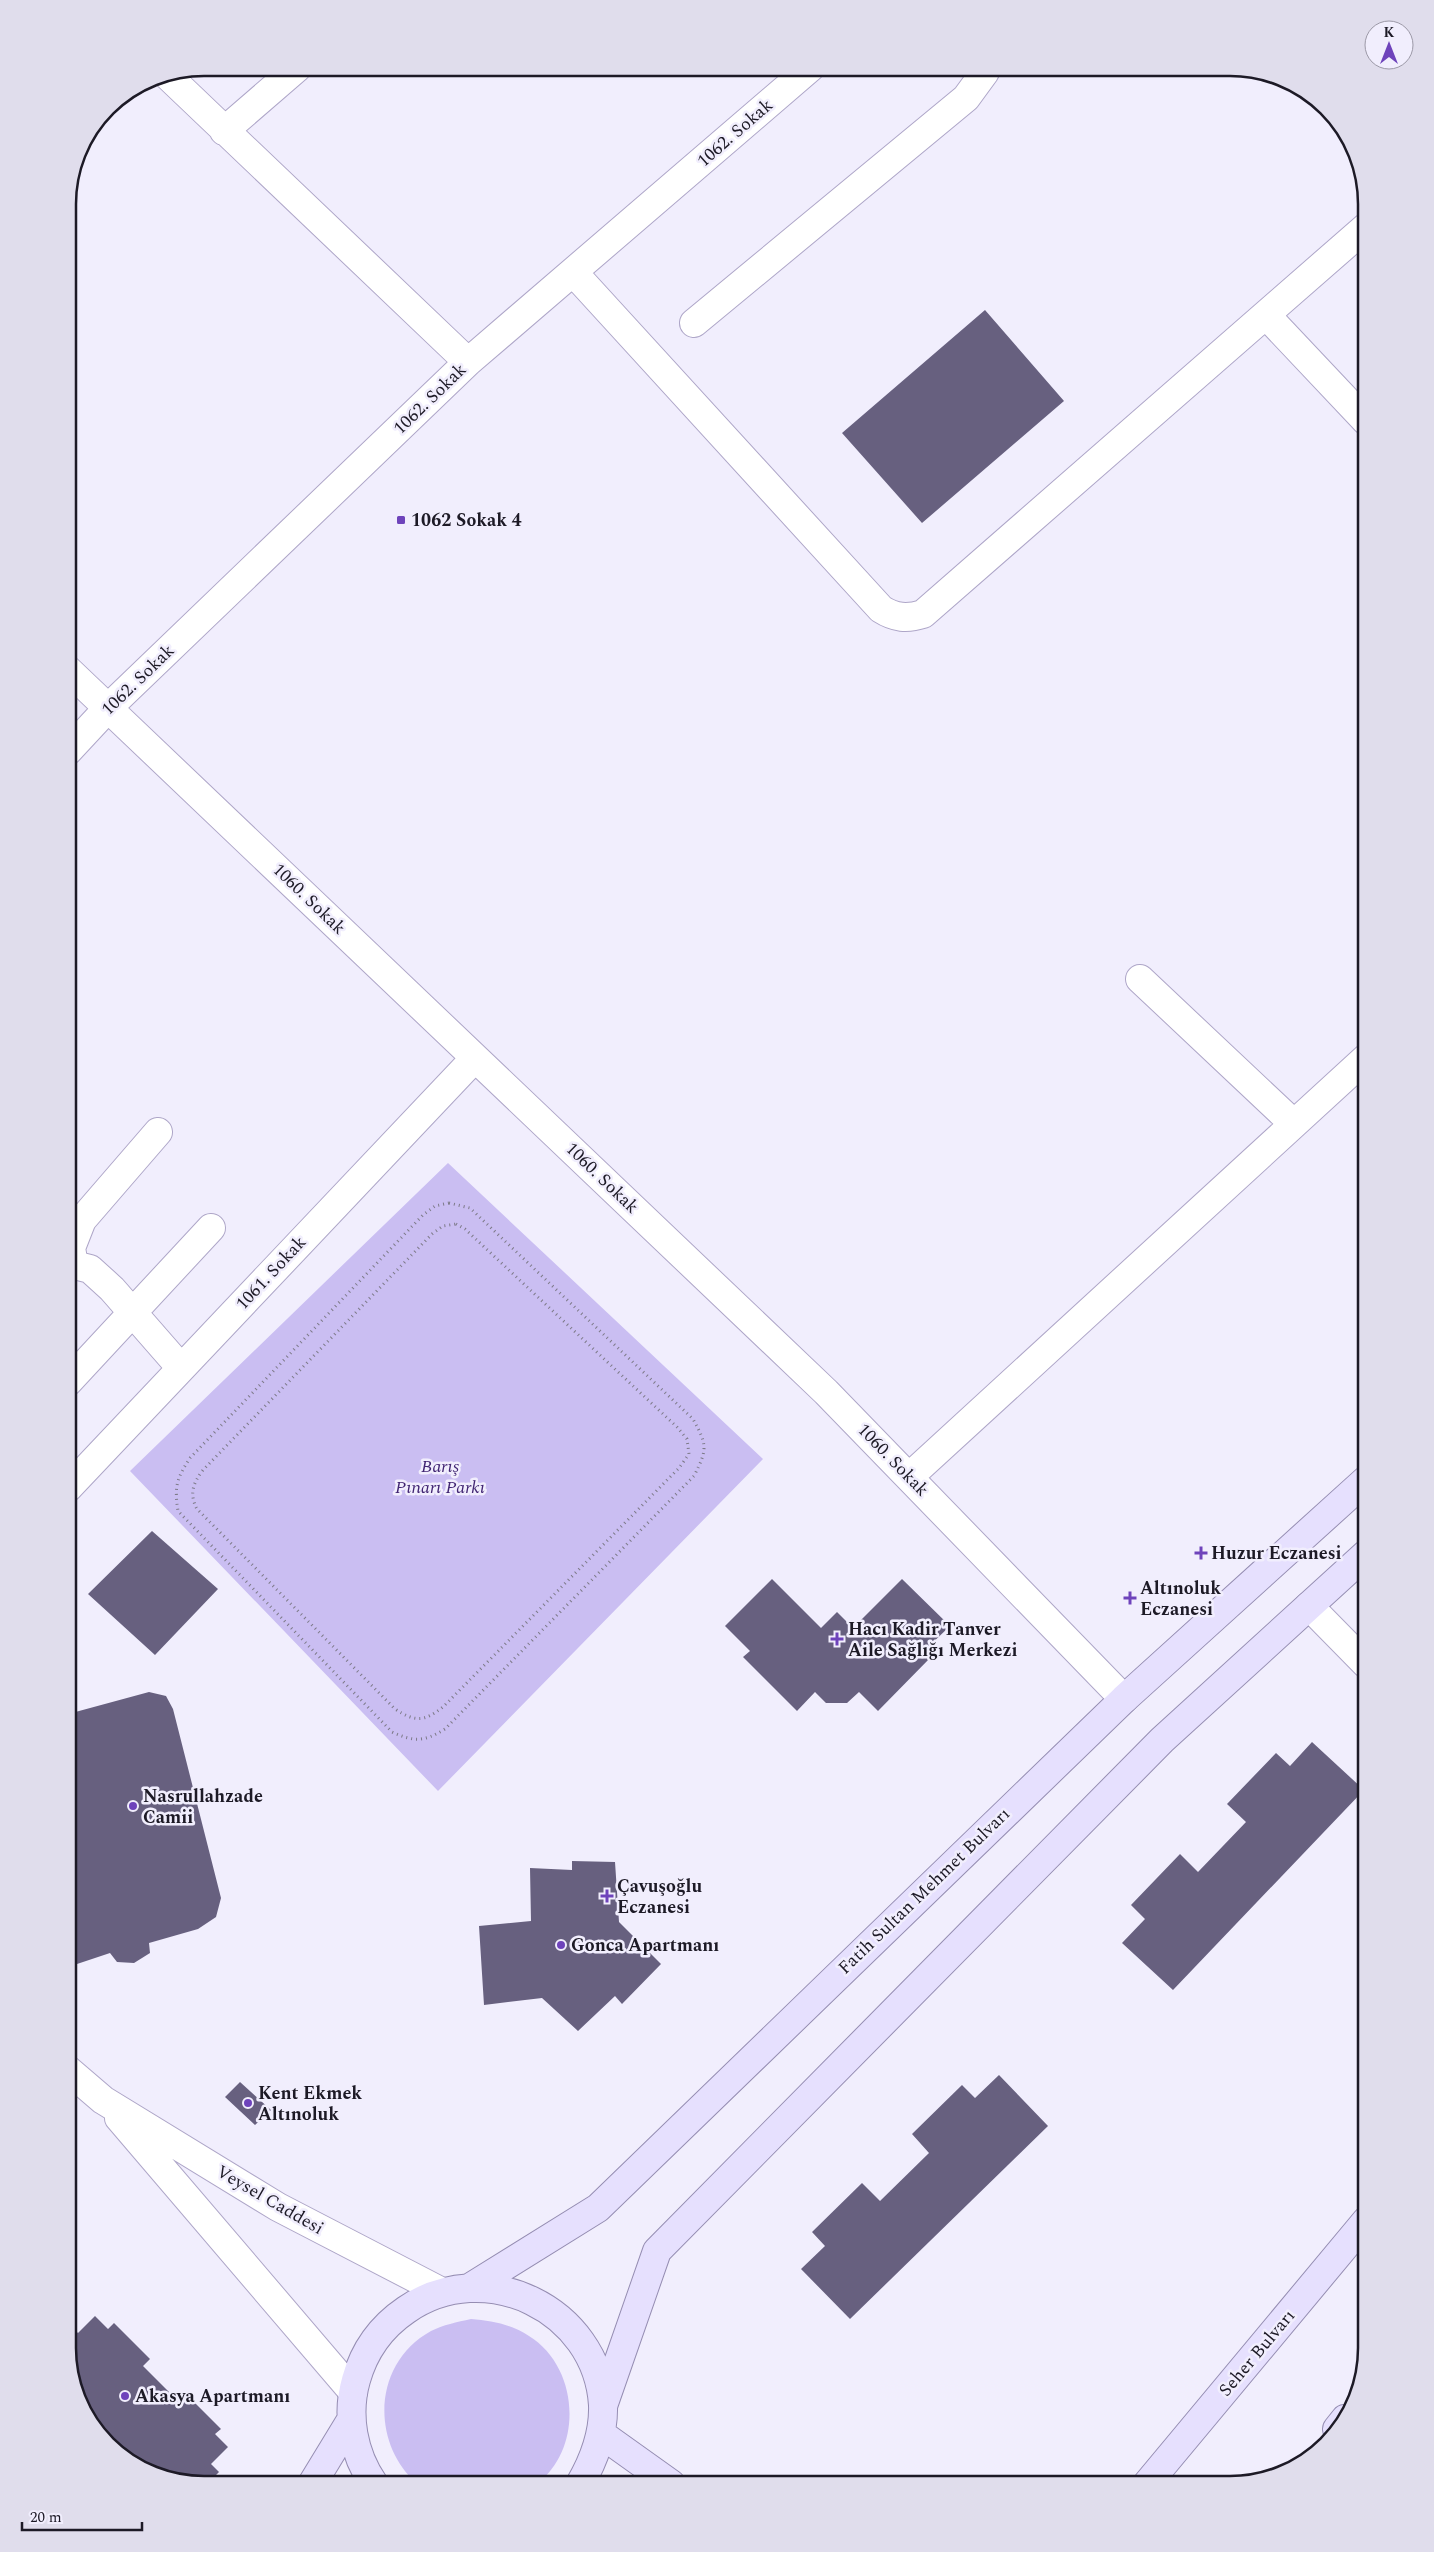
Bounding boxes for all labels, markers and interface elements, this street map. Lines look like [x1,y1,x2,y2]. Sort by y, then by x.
north arrow [1364,20,1414,70]
text: K [1384,22,1395,43]
street label: 1062. Sokak [691,92,779,174]
street label: 1062. Sokak [387,357,473,441]
place label: 1062 Sokak 4 [411,507,522,534]
marker: 1062 Sokak 4 [395,514,407,526]
street label: 1062. Sokak [95,638,181,722]
street label: 1060. Sokak [266,857,352,941]
street label: 1060. Sokak [559,1136,645,1220]
street label: 1061. Sokak [229,1230,313,1316]
street label: 1060. Sokak [851,1417,935,1503]
park label: Barış Pınarı Parkı [395,1453,485,1501]
place label: Huzur Eczanesi [1211,1540,1342,1567]
marker: Huzur Eczanesi [1195,1547,1207,1559]
place label: Altınoluk Eczanesi [1140,1575,1221,1623]
marker: Altınoluk Eczanesi [1124,1592,1136,1604]
place label: Hacı Kadir Tanver Aile Sağlığı Merkezi [848,1616,1018,1664]
marker: Hacı Kadir Tanver Aile Sağlığı Merkezi [830,1632,844,1646]
place label: Nasrullahzade Camii [143,1783,263,1831]
marker: Nasrullahzade Camii [127,1800,139,1812]
street label: Fatih Sultan Mehmet Bulvarı [832,1801,1016,1981]
place label: Çavuşoğlu Eczanesi [617,1873,702,1921]
marker: Çavuşoğlu Eczanesi [601,1890,613,1902]
place label: Gonca Apartmanı [571,1932,719,1959]
marker: Gonca Apartmanı [555,1939,567,1951]
place label: Kent Ekmek Altınoluk [258,2080,362,2128]
marker: Kent Ekmek Altınoluk [242,2097,254,2109]
street label: Veysel Caddesi [211,2158,329,2242]
street label: Seher Bulvarı [1212,2303,1302,2403]
place label: Akasya Apartmanı [135,2383,290,2410]
marker: Akasya Apartmanı [119,2390,131,2402]
scale bar [22,2500,142,2532]
text: 20 m [30,2506,62,2529]

